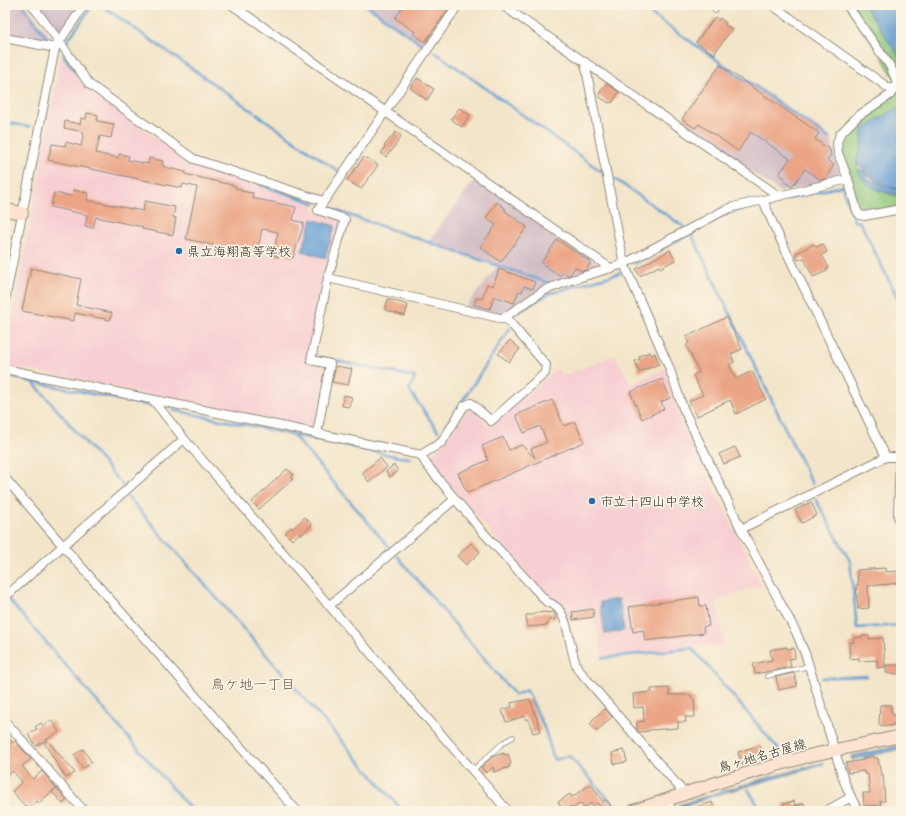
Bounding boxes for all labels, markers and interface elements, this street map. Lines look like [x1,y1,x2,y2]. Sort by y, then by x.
place label: 県立海翔高等学校 [187,244,291,263]
marker: 県立海翔高等学校 [174,246,184,256]
place label: 市立十四山中学校 [600,494,704,513]
marker: 市立十四山中学校 [587,496,597,506]
district label: 鳥ケ地一丁目 [211,676,295,696]
street label: 鳥ヶ地名古屋線 [716,735,810,779]

